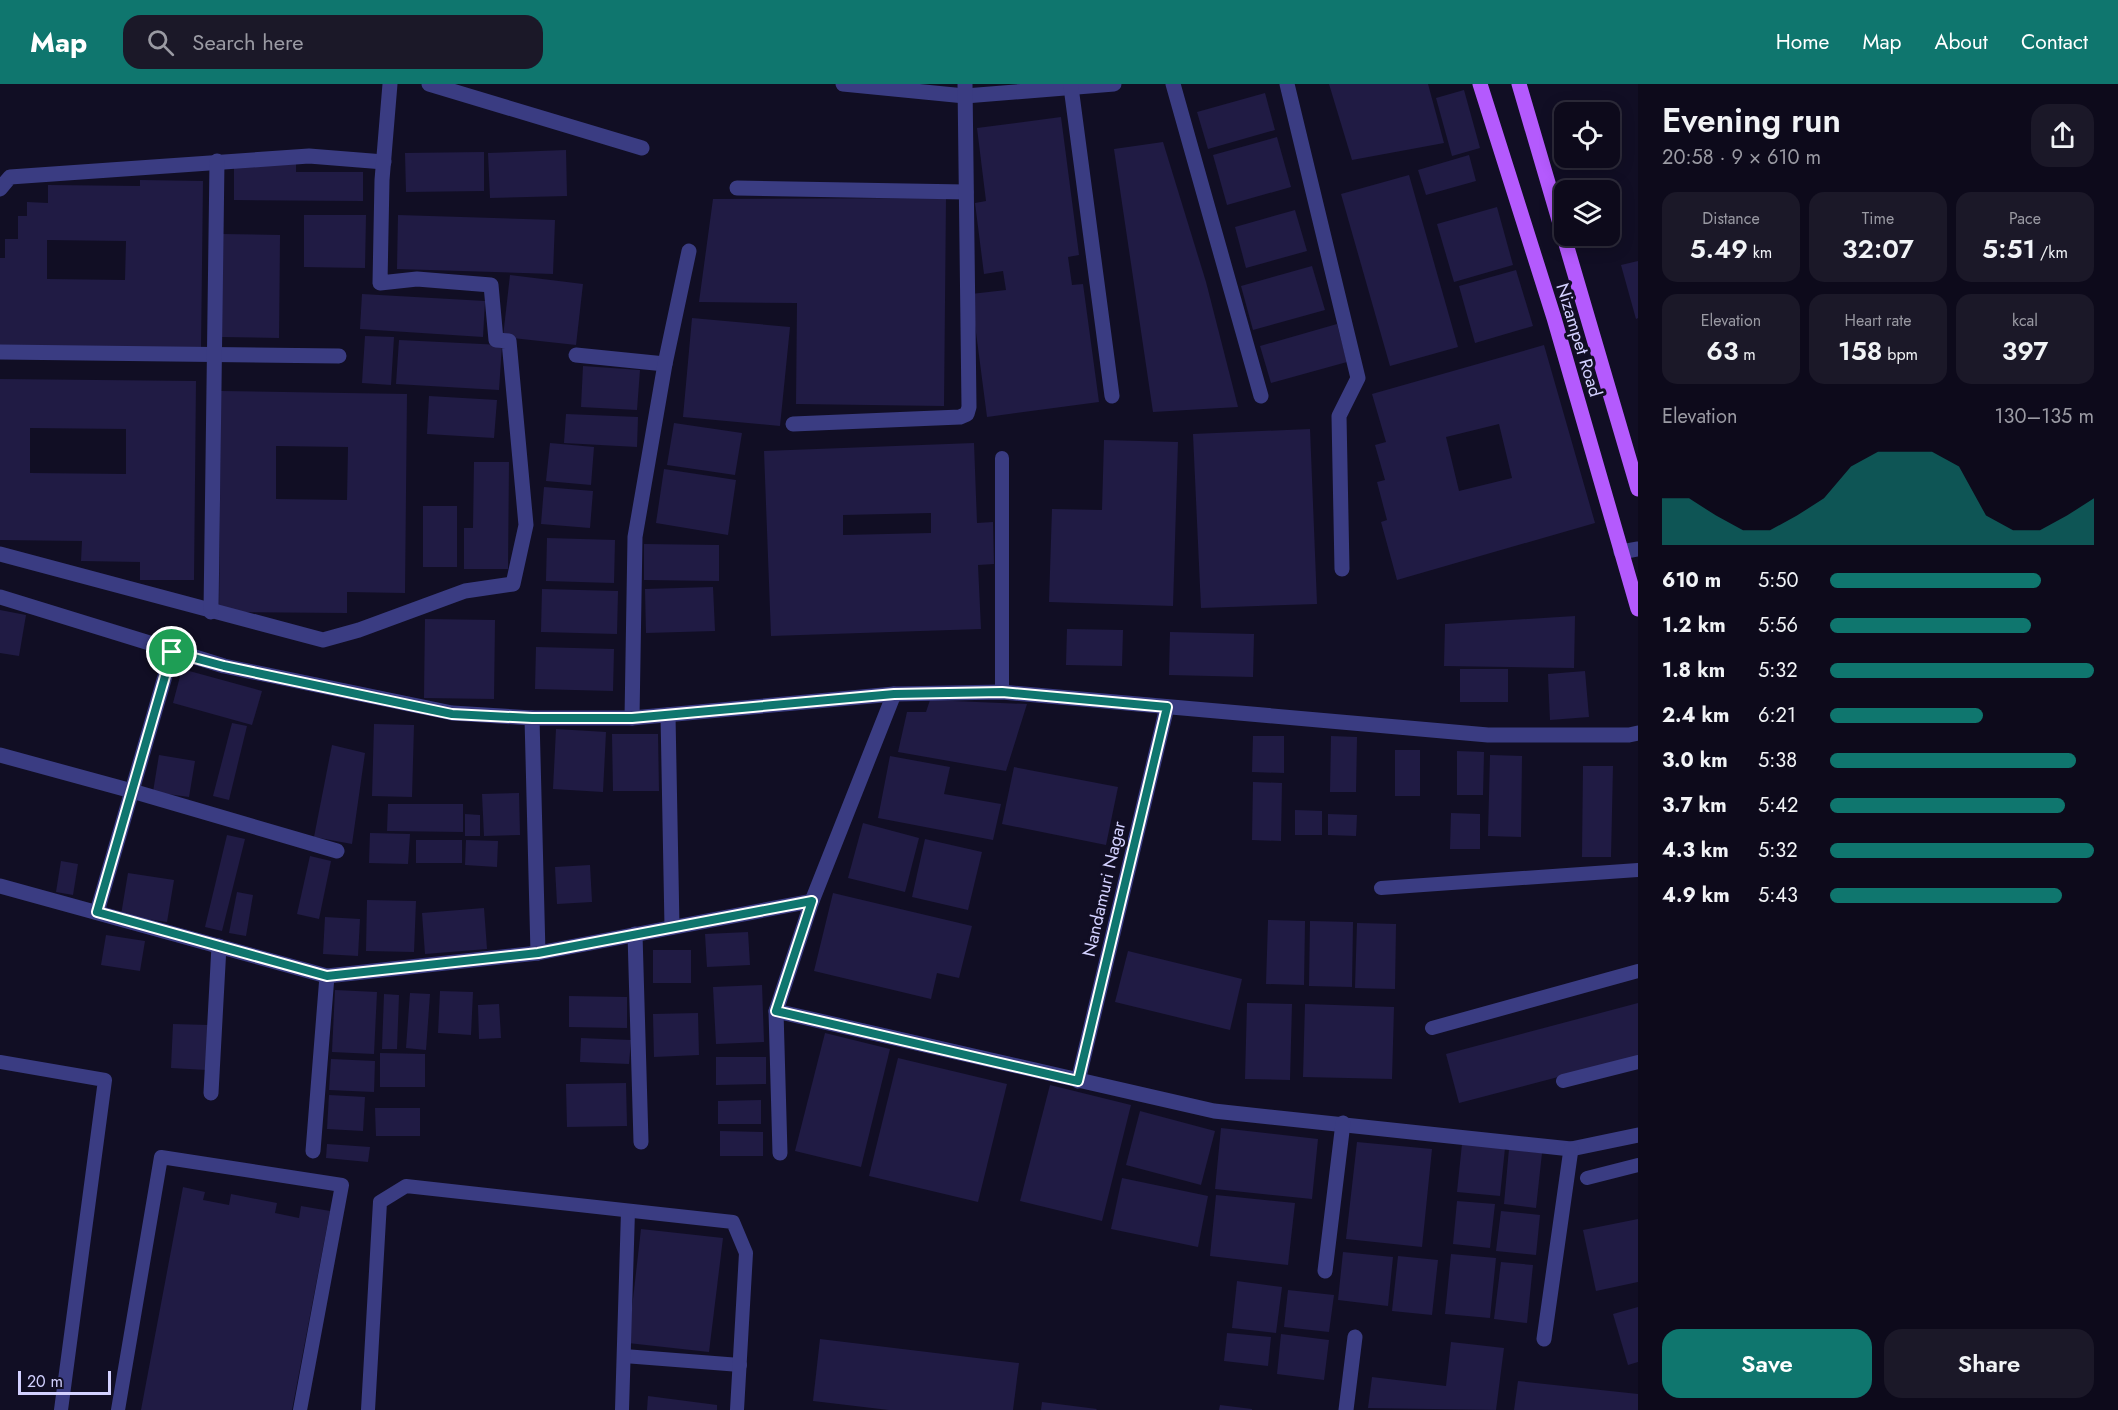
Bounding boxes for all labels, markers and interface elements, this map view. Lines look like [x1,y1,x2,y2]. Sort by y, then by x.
search box [123,15,543,69]
text: Map [30,22,87,63]
icon: search [144,26,177,59]
text: Search here [192,26,304,58]
text: Home [1776,27,1829,57]
text: Map [1862,27,1902,57]
text: About [1935,27,1988,57]
text: Contact [2021,27,2088,57]
text: Evening run [1662,97,1841,144]
map controls [1554,102,1620,246]
button: locate [1554,102,1620,168]
button: share [2031,104,2094,167]
text: 20:58 · 9 × 610 m [1662,143,1821,172]
button: layers [1554,180,1620,246]
text: Distance [1702,207,1760,230]
text: Time [1862,207,1894,230]
text: Pace [2009,207,2041,230]
text: 5.49 [1690,230,1748,268]
text: 32:07 [1842,230,1914,268]
text: 5:51 [1982,230,2035,268]
text: km [1748,241,1772,264]
text: /km [2035,241,2068,264]
street label: Nizampet Road [1549,280,1609,400]
text: Elevation [1701,309,1761,332]
text: Heart rate [1845,309,1911,332]
text: kcal [2012,309,2038,332]
text: 63 [1706,332,1738,370]
text: 158 [1838,332,1883,370]
text: 397 [2002,332,2048,370]
text: m [1738,343,1756,366]
text: bpm [1883,343,1918,366]
text: Elevation [1662,402,1737,431]
text: 130–135 m [1994,402,2094,431]
text: 610 m [1662,566,1721,595]
text: 5:50 [1758,566,1799,595]
text: 1.2 km [1662,611,1726,640]
text: 5:56 [1758,611,1798,640]
pin [146,626,197,677]
icon: arrive [155,635,188,668]
text: 1.8 km [1662,656,1725,685]
text: 5:32 [1758,656,1798,685]
text: 2.4 km [1662,701,1729,730]
text: 6:21 [1758,701,1796,730]
text: 3.0 km [1662,746,1728,775]
text: 5:38 [1758,746,1797,775]
text: 3.7 km [1662,791,1727,820]
text: 5:42 [1758,791,1798,820]
street label: Nandamuri Nagar [1076,818,1132,959]
text: 4.3 km [1662,836,1729,865]
text: 5:32 [1758,836,1798,865]
text: 4.9 km [1662,881,1730,910]
text: 5:43 [1758,881,1798,910]
button: Save [1662,1329,1872,1398]
button: Share [1884,1329,2094,1398]
scale bar [18,1368,111,1396]
text: 20 m [27,1370,63,1393]

